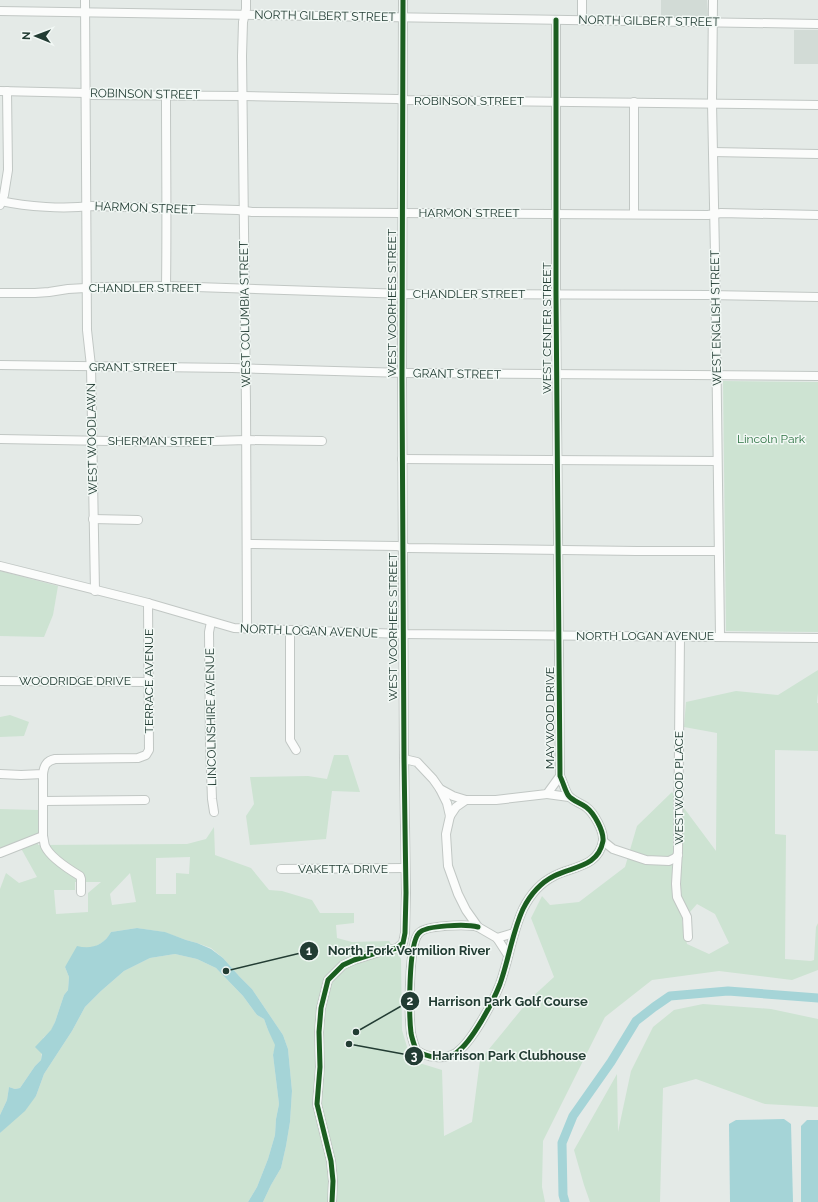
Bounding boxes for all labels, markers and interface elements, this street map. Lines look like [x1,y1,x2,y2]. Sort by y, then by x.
street label: NORTH GILBERT STREET [254,8,396,24]
street label: NORTH GILBERT STREET [578,13,720,29]
north arrow [16,16,56,56]
text: N [20,32,33,40]
street label: ROBINSON STREET [90,86,201,102]
street label: ROBINSON STREET [414,94,525,108]
street label: HARMON STREET [94,199,196,217]
street label: HARMON STREET [418,206,520,220]
street label: WEST VOORHEES STREET [385,228,399,377]
street label: WEST COLUMBIA STREET [237,240,253,387]
street label: WEST ENGLISH STREET [708,249,724,386]
street label: WEST CENTER STREET [540,261,554,394]
street label: CHANDLER STREET [89,281,202,295]
street label: CHANDLER STREET [413,287,526,301]
street label: GRANT STREET [89,360,178,374]
street label: GRANT STREET [413,366,502,382]
street label: WEST WOODLAWN [84,383,100,495]
park label: Lincoln Park [737,432,806,446]
street label: SHERMAN STREET [108,434,215,448]
street label: WEST VOORHEES STREET [386,552,400,701]
street label: NORTH LOGAN AVENUE [240,622,378,640]
street label: TERRACE AVENUE [142,629,156,733]
street label: NORTH LOGAN AVENUE [576,629,714,643]
street label: LINCOLNSHIRE AVENUE [203,648,219,786]
street label: MAYWOOD DRIVE [543,667,557,769]
street label: WOODRIDGE DRIVE [19,674,131,688]
street label: WESTWOOD PLACE [672,731,686,845]
street label: VAKETTA DRIVE [298,862,388,876]
callout: North Fork Vermilion River [299,938,498,963]
text: North Fork Vermilion River [328,943,490,958]
text: 1 [306,944,312,958]
callout: Harrison Park Golf Course [400,989,596,1014]
text: 2 [407,994,414,1008]
text: Harrison Park Golf Course [428,994,588,1009]
callout: Harrison Park Clubhouse [404,1043,594,1068]
text: Harrison Park Clubhouse [432,1048,586,1063]
text: 3 [411,1049,418,1063]

